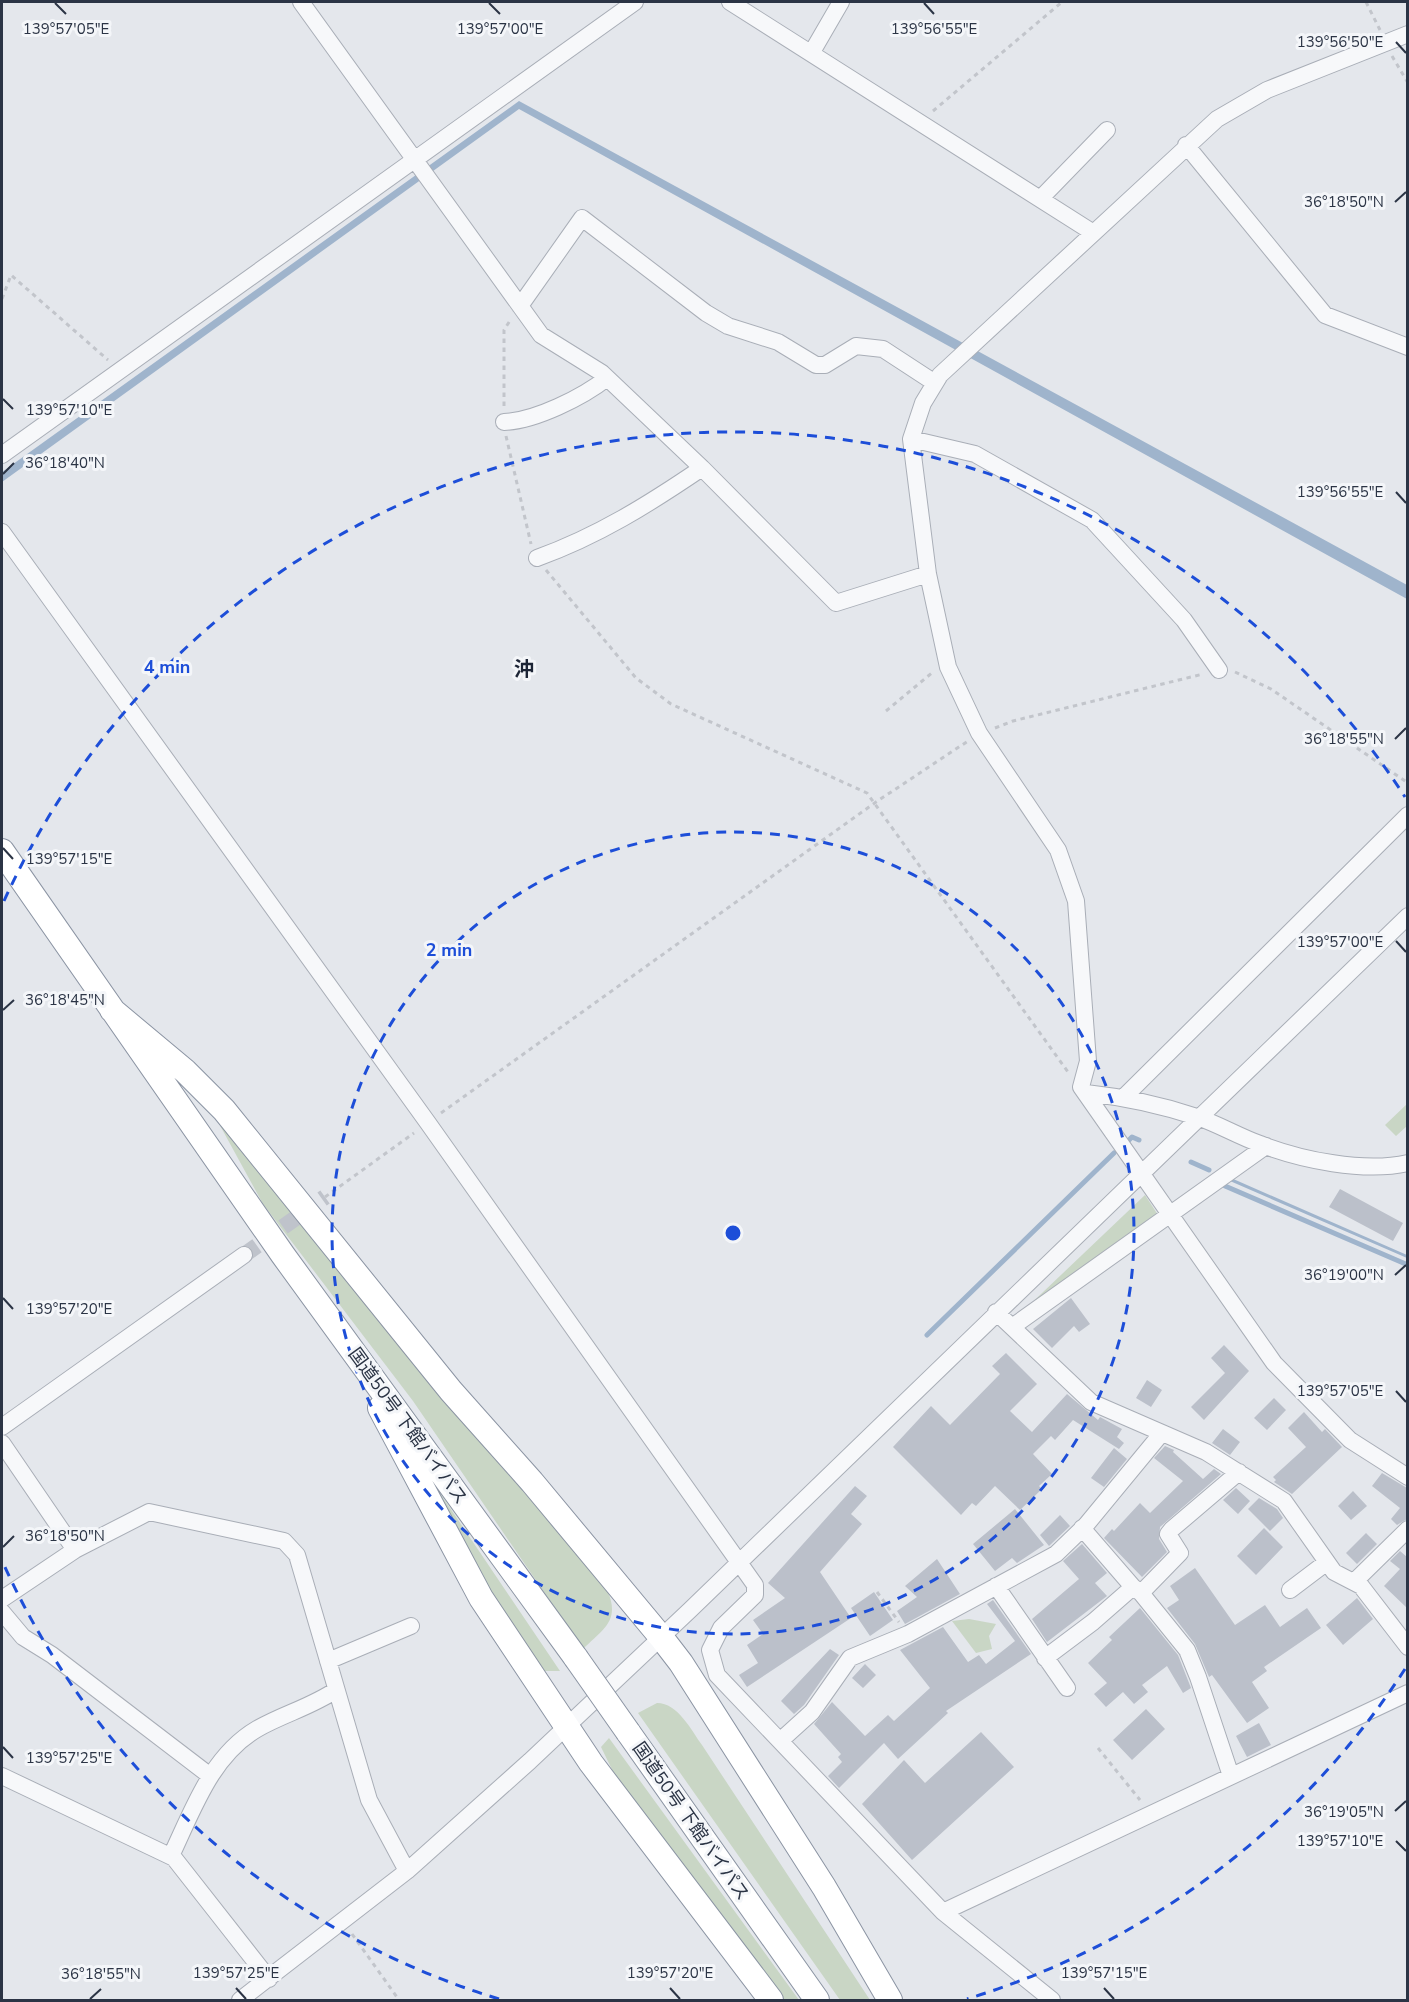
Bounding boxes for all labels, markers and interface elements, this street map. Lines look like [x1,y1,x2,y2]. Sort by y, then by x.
text: 139°57'05"E [23,19,109,39]
text: 139°57'00"E [457,19,543,39]
text: 139°56'55"E [891,19,977,39]
text: 139°56'50"E [1297,32,1383,52]
text: 36°18'50"N [1304,192,1384,212]
text: 139°57'10"E [26,400,112,420]
text: 36°18'40"N [25,453,105,473]
text: 139°56'55"E [1297,482,1383,502]
text: 4 min [144,655,190,679]
district label: 沖 [514,656,534,683]
text: 36°18'55"N [1304,729,1384,749]
text: 139°57'15"E [26,849,112,869]
text: 139°57'00"E [1297,932,1383,952]
text: 2 min [426,938,472,962]
text: 36°18'45"N [25,990,105,1010]
centre of rings [723,1223,743,1243]
text: 36°19'00"N [1304,1265,1384,1285]
text: 139°57'20"E [26,1299,112,1319]
street label: 国道50号 下館バイパス [343,1343,473,1509]
text: 139°57'05"E [1297,1381,1383,1401]
text: 36°18'50"N [25,1526,105,1546]
street label: 国道50号 下館バイパス [627,1737,755,1905]
text: 139°57'25"E [26,1748,112,1768]
text: 36°19'05"N [1304,1802,1384,1822]
text: 139°57'10"E [1297,1831,1383,1851]
text: 139°57'25"E [193,1963,279,1983]
text: 139°57'20"E [627,1963,713,1983]
text: 139°57'15"E [1061,1963,1147,1983]
text: 36°18'55"N [61,1964,141,1984]

